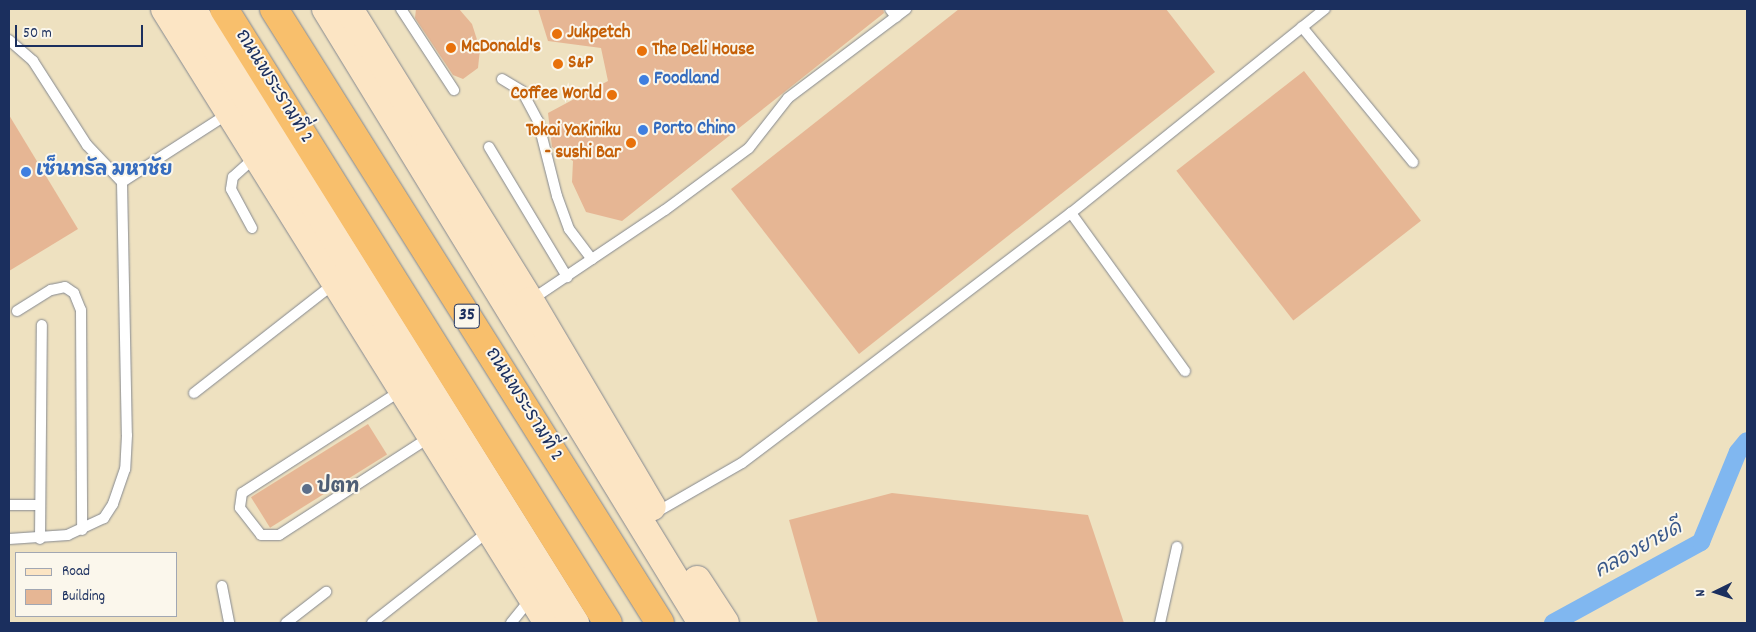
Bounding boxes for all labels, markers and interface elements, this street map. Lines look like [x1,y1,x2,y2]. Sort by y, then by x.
scale bar [18,15,145,47]
text: 50 m [23,23,52,45]
place label: Jukpetch [567,23,630,45]
street label: ถนนพระรามที่ 2 [229,26,317,148]
marker: Jukpetch [551,28,563,40]
place label: McDonald's [461,37,541,59]
place label: The Deli House [652,40,754,62]
marker: McDonald's [445,42,457,54]
marker: The Deli House [636,45,648,57]
place label: S&P [568,53,593,75]
marker: S&P [552,58,564,70]
place label: Foodland [654,69,719,91]
marker: Foodland [638,74,650,86]
place label: Coffee World [510,84,602,106]
marker: Coffee World [606,89,618,101]
place label: Porto Chino [653,119,736,141]
place label: Tokai YaKiniku - sushi Bar [526,121,621,165]
marker: Porto Chino [637,124,649,136]
marker: Tokai YaKiniku - sushi Bar [625,137,637,149]
place label: เซ็นทรัล มหาชัย [36,161,172,183]
marker: เซ็นทรัล มหาชัย [20,166,32,178]
road number: 35 [453,300,481,332]
street label: ถนนพระรามที่ 2 [479,344,567,466]
place label: ปตท [317,478,359,500]
marker: ปตท [301,483,313,495]
water label: คลองยายดี [1591,517,1687,585]
legend [15,552,178,617]
text: Road [62,561,90,583]
north arrow [1691,567,1741,617]
text: Building [62,586,105,608]
text: N [1691,589,1711,597]

